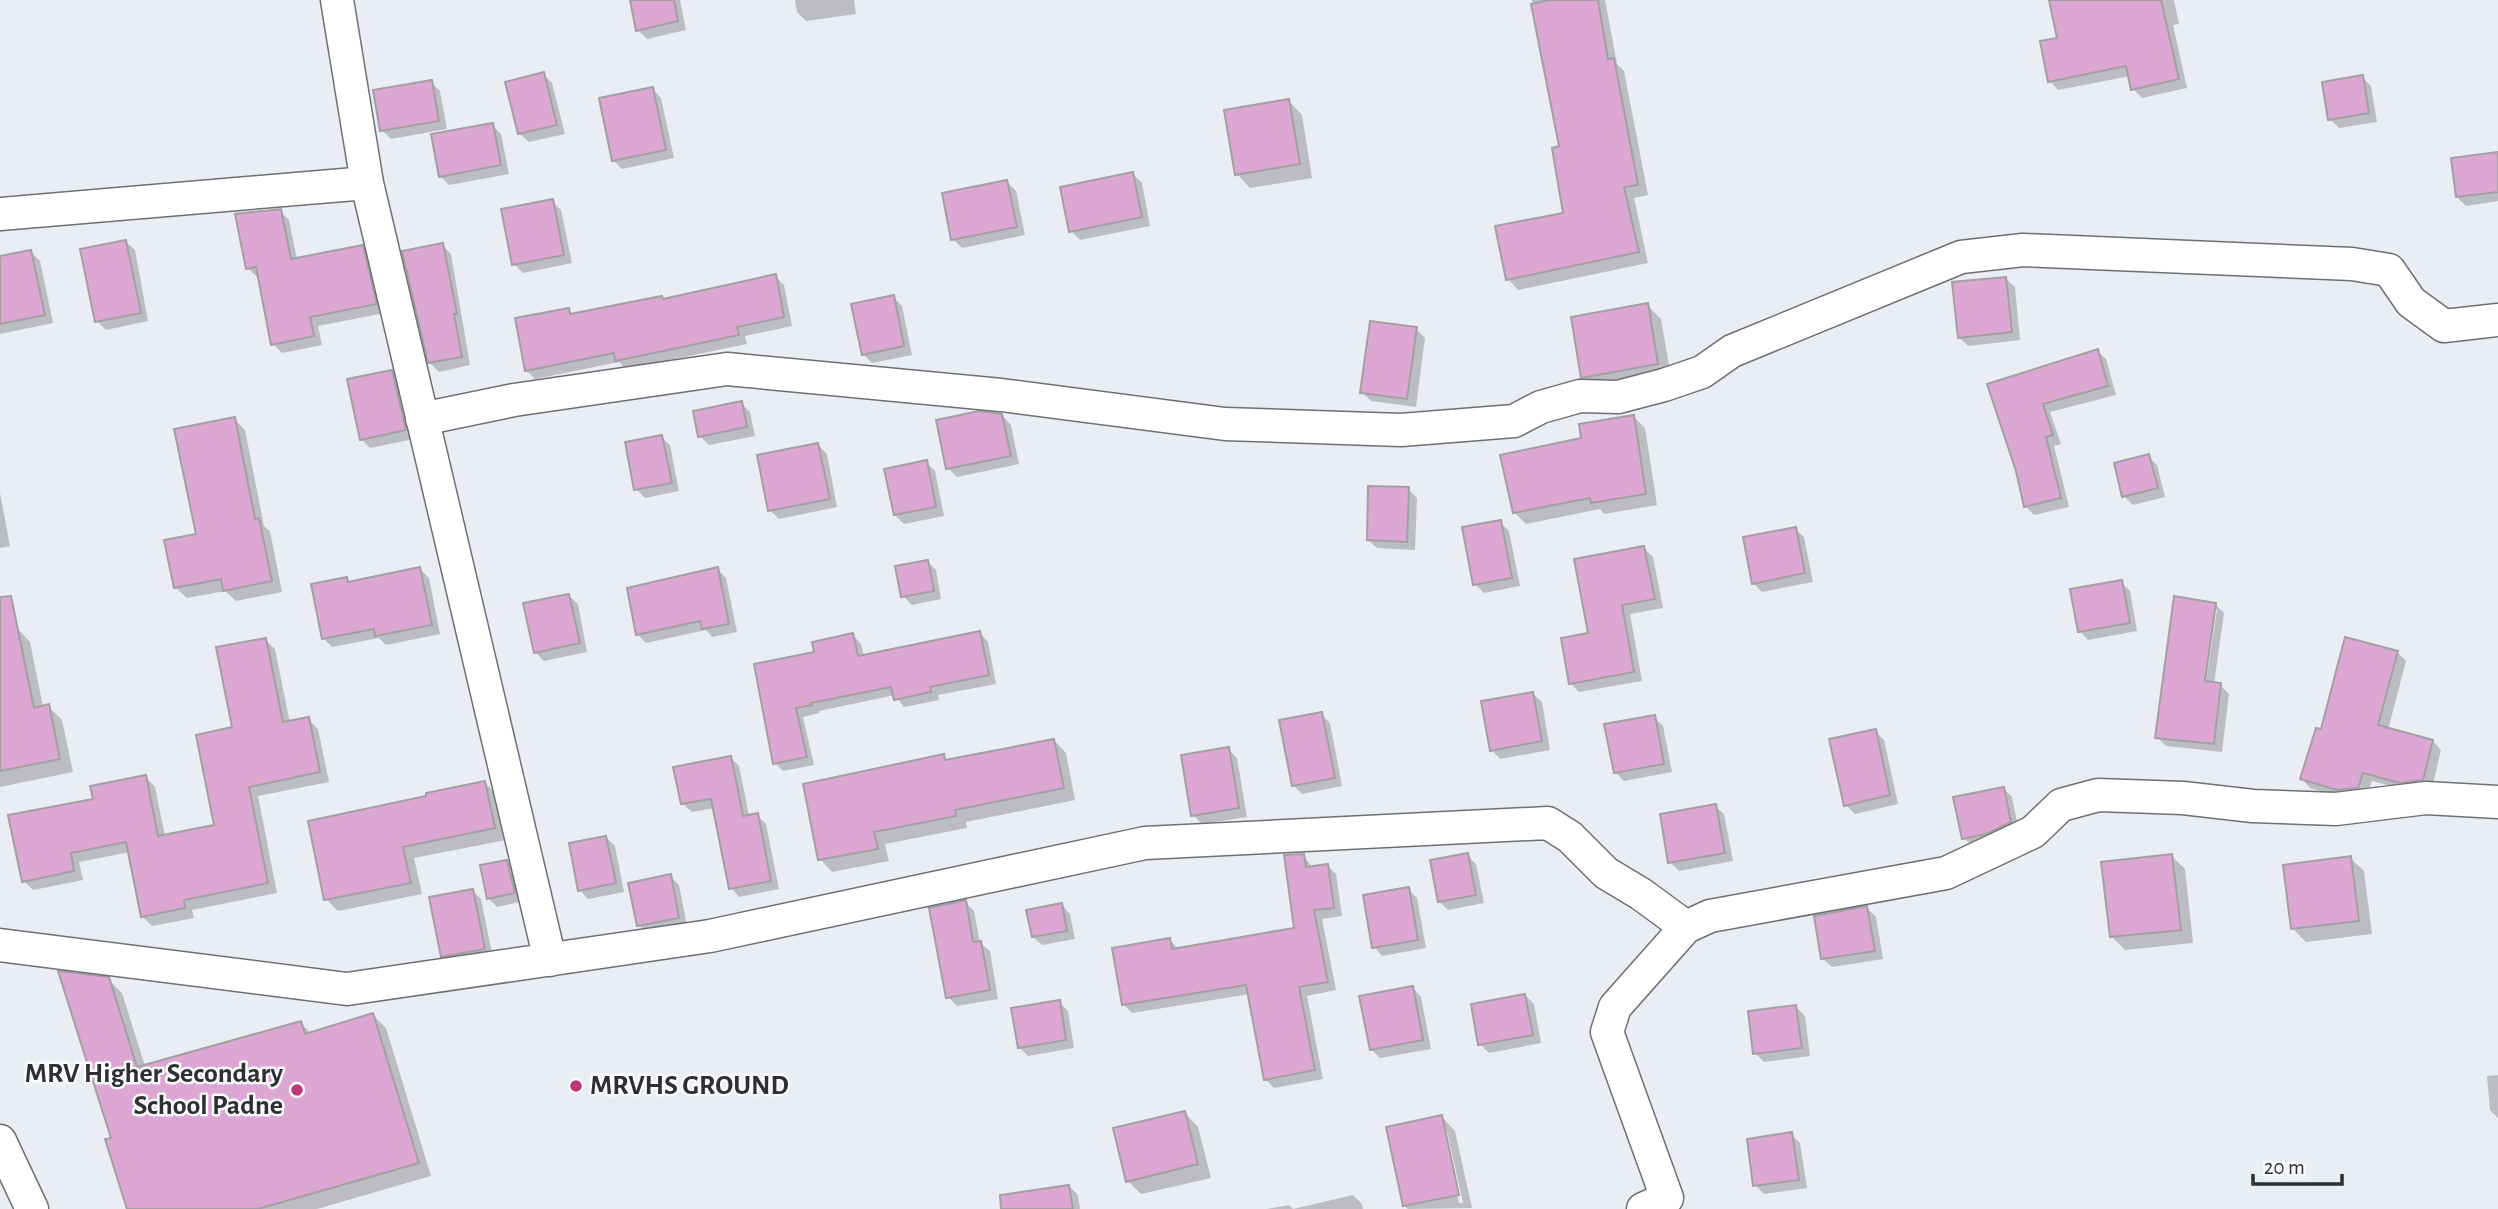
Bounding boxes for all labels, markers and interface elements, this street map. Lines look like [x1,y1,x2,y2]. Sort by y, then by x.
place label: MRV Higher Secondary School Padne [25,1060,283,1120]
place label: MRVHS GROUND [590,1072,789,1100]
marker: MRVHS GROUND [568,1078,584,1094]
marker: MRV Higher Secondary School Padne [289,1082,305,1098]
scale bar [2253,1142,2342,1186]
text: 20 m [2264,1157,2305,1178]

